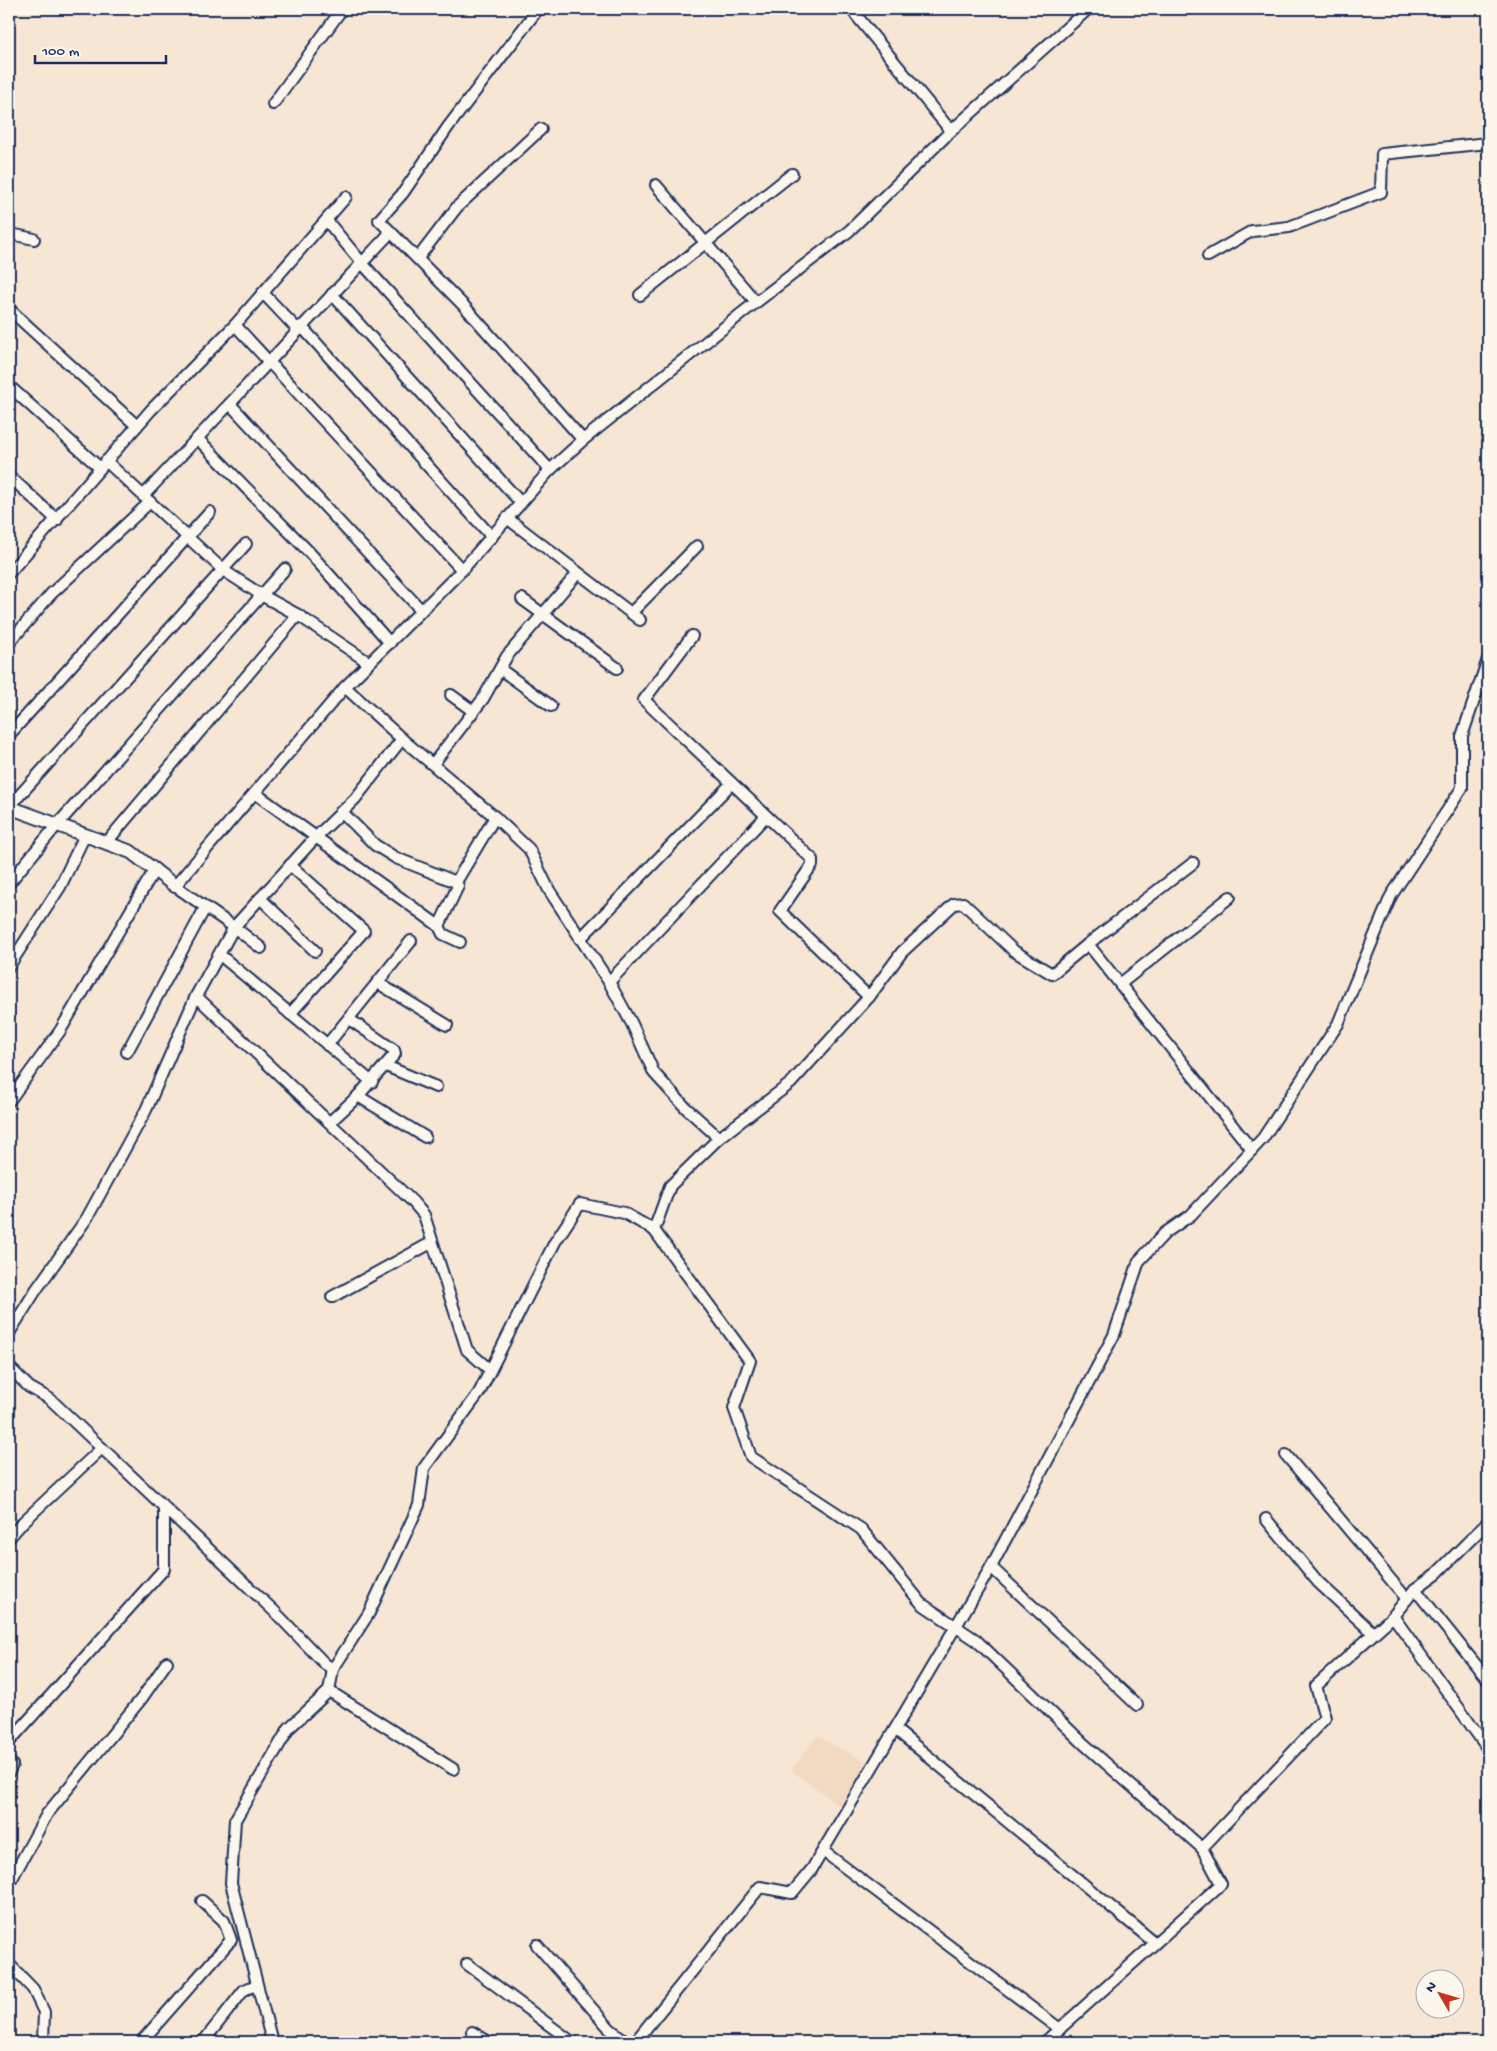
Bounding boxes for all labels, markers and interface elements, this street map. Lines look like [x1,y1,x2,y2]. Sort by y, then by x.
scale bar [35,32,166,64]
text: 100 m [41,43,80,61]
north arrow [1414,1968,1464,2018]
text: N [1422,1979,1441,1996]

